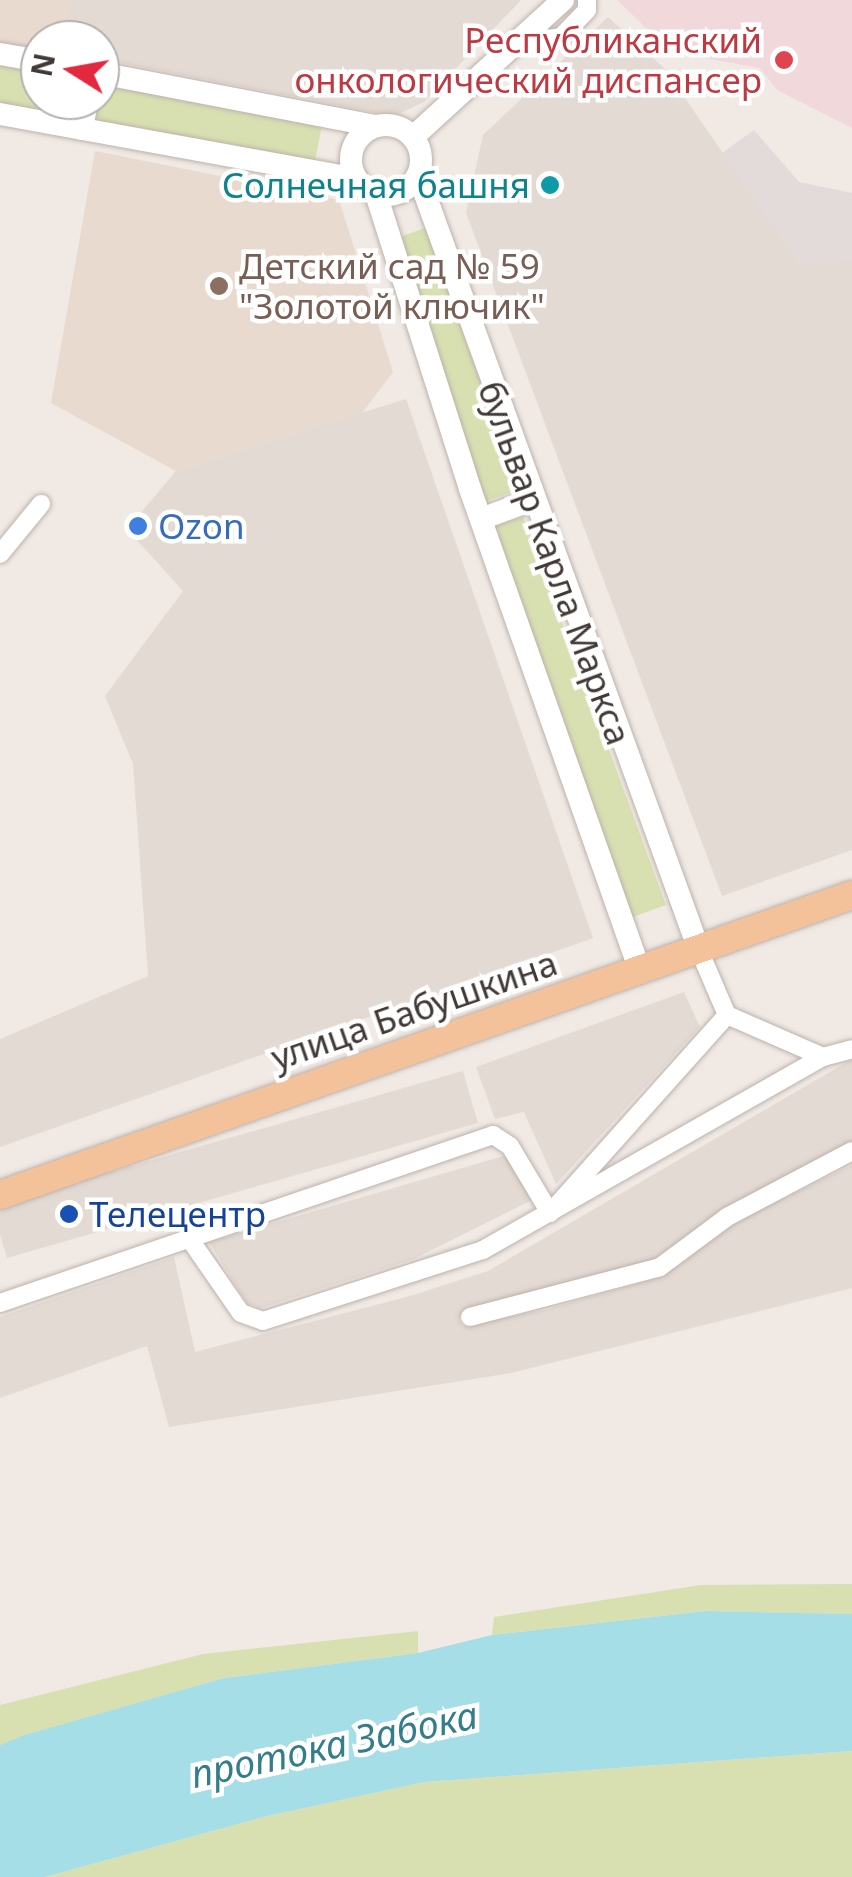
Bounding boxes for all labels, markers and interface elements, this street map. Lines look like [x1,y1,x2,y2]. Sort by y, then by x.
place label: Республиканский онкологический диспансер [294,19,762,101]
north arrow [20,20,120,120]
marker: Республиканский онкологический диспансер [771,47,797,73]
text: N [22,50,63,79]
place label: Солнечная башня [222,164,530,206]
marker: Солнечная башня [539,174,561,196]
place label: Детский сад № 59 "Золотой ключик" [239,245,545,327]
marker: Детский сад № 59 "Золотой ключик" [208,275,230,297]
street label: бульвар Карла Маркса [470,376,640,750]
place label: Ozon [158,505,245,547]
marker: Ozon [127,515,149,537]
street label: улица Бабушкина [266,941,562,1079]
place label: Телецентр [89,1193,266,1235]
marker: Телецентр [58,1203,80,1225]
water label: протока Забока [186,1691,482,1797]

